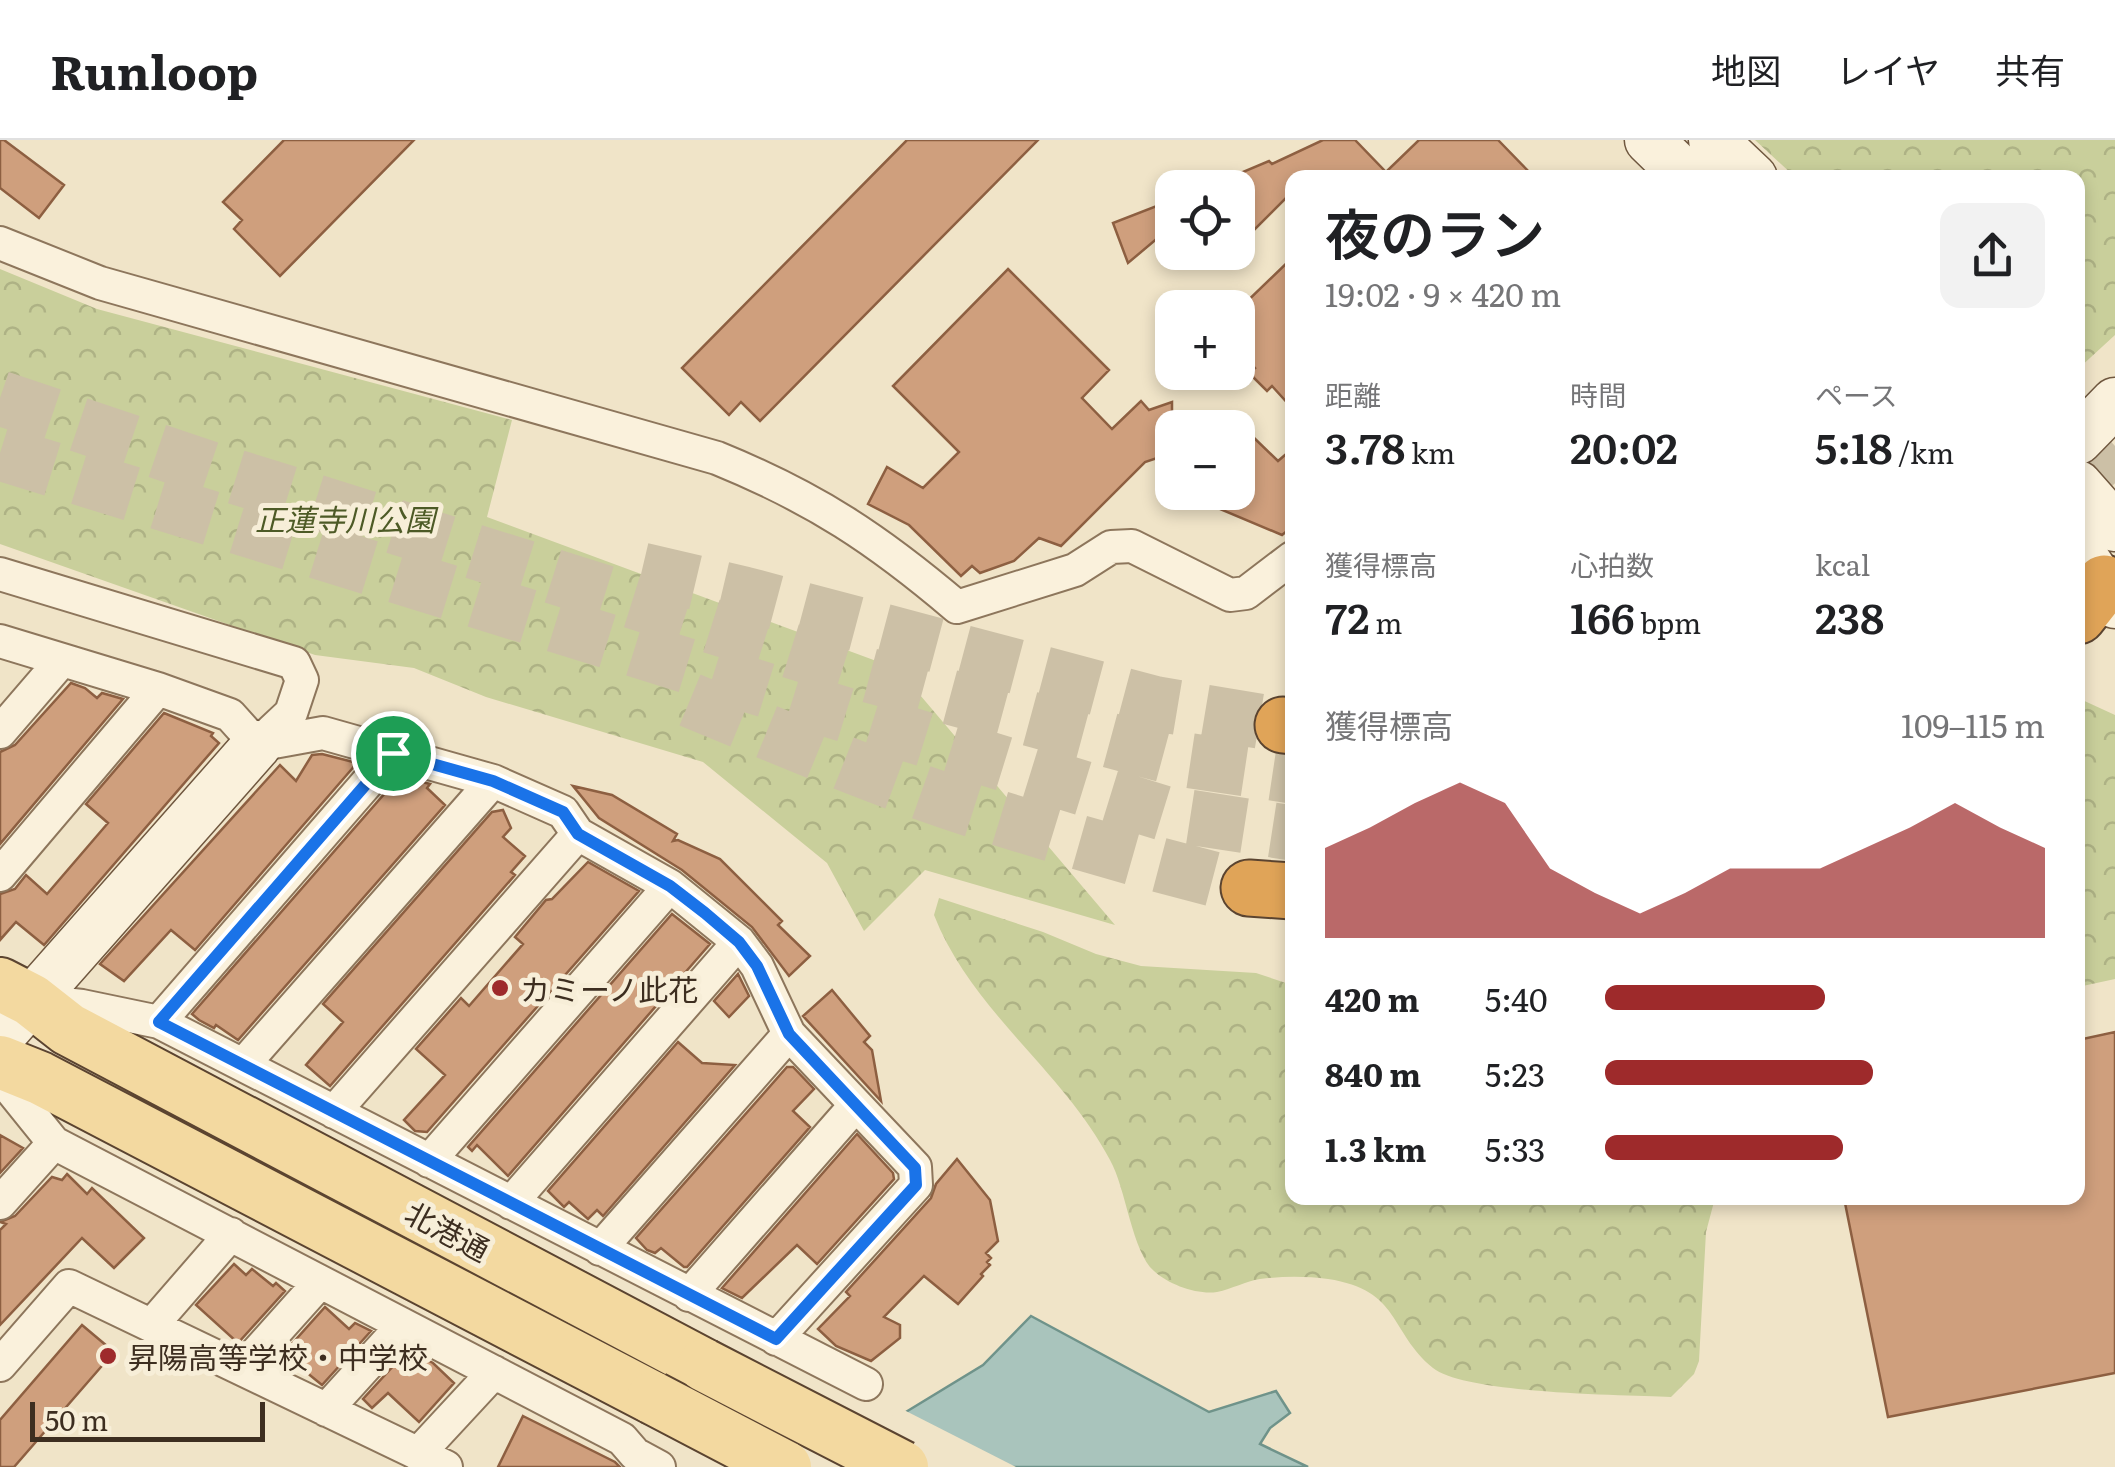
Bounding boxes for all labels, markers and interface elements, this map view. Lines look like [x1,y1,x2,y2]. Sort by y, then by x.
text: Runloop [50,34,258,105]
text: 地図 [1711,43,1781,95]
text: レイヤ [1836,43,1940,95]
text: 共有 [1995,43,2065,95]
map controls [1155,170,1255,510]
button: locate [1155,170,1255,270]
text: 夜のラン [1325,190,1545,272]
button: share [1940,203,2045,308]
text: 19:02 · 9 × 420 m [1325,269,1561,317]
button: + [1155,290,1255,390]
text: 距離 [1325,373,1381,415]
text: 時間 [1570,373,1626,415]
text: ペース [1815,373,1898,415]
button: − [1155,410,1255,510]
text: 3.78 [1325,415,1405,477]
text: 20:02 [1570,415,1678,477]
text: 5:18 [1815,415,1892,477]
text: km [1405,431,1455,473]
text: /km [1892,431,1954,473]
park label: 正蓮寺川公園 [255,496,439,540]
text: 獲得標高 [1325,543,1437,585]
text: 心拍数 [1570,543,1654,585]
text: kcal [1815,543,1870,585]
text: 72 [1325,585,1370,647]
text: 166 [1570,585,1635,647]
text: 238 [1815,585,1884,647]
text: m [1370,601,1402,643]
text: bpm [1635,601,1701,643]
text: 獲得標高 [1325,700,1453,748]
text: 109–115 m [1901,700,2045,748]
pin [351,711,436,796]
icon: arrive [366,726,421,781]
place label: カミーノ此花 [520,966,698,1010]
text: 420 m [1325,974,1420,1022]
text: 5:40 [1485,974,1547,1022]
marker: カミーノ此花 [489,977,511,999]
text: 840 m [1325,1049,1421,1097]
text: 5:23 [1485,1049,1545,1097]
text: 1.3 km [1325,1124,1426,1172]
text: 5:33 [1485,1124,1545,1172]
street label: 北港通 [398,1189,498,1271]
place label: 昇陽高等学校・中学校 [128,1334,428,1378]
marker: 昇陽高等学校・中学校 [97,1345,119,1367]
scale bar [30,1397,265,1442]
text: 50 m [45,1398,108,1440]

